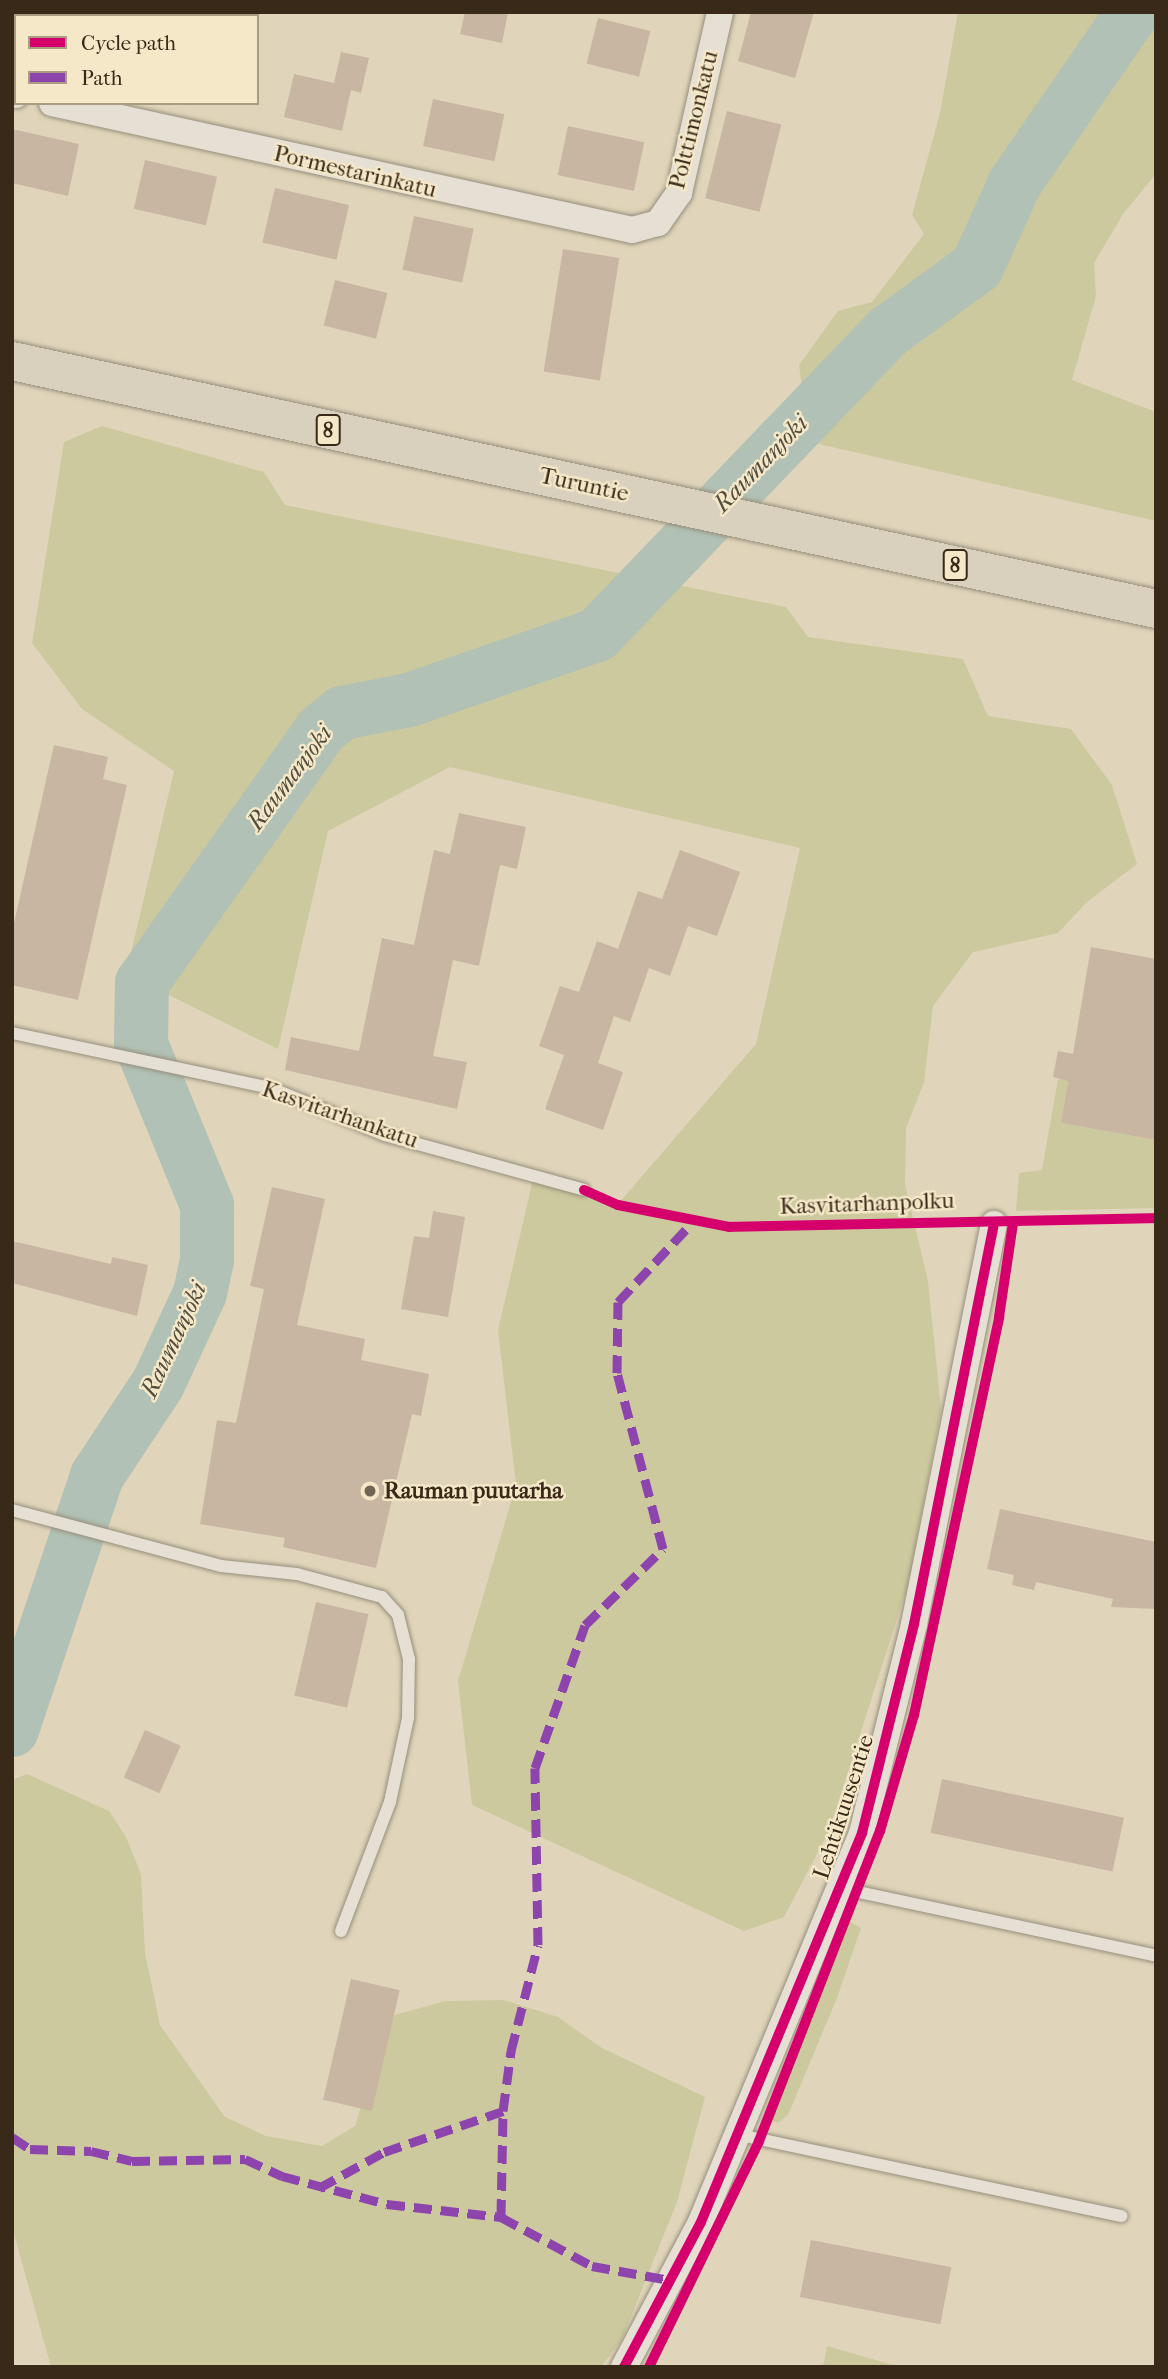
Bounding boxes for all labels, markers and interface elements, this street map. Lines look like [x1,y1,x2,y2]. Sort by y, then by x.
legend [14,14,259,105]
text: Cycle path [81,31,176,55]
street label: Polttimonkatu [663,48,725,192]
text: Path [81,66,122,90]
street label: Pormestarinkatu [271,140,439,204]
water label: Raumanjoki [708,410,814,518]
road number: 8 [314,412,342,448]
street label: Turuntie [537,462,631,508]
road number: 8 [941,548,969,582]
water label: Raumanjoki [241,720,339,836]
street label: Kasvitarhankatu [258,1075,422,1155]
street label: Kasvitarhanpolku [779,1187,955,1221]
water label: Raumanjoki [135,1278,213,1402]
place label: Rauman puutarha [384,1477,563,1505]
marker: Rauman puutarha [362,1483,378,1499]
street label: Lehtikuusentie [808,1731,880,1883]

